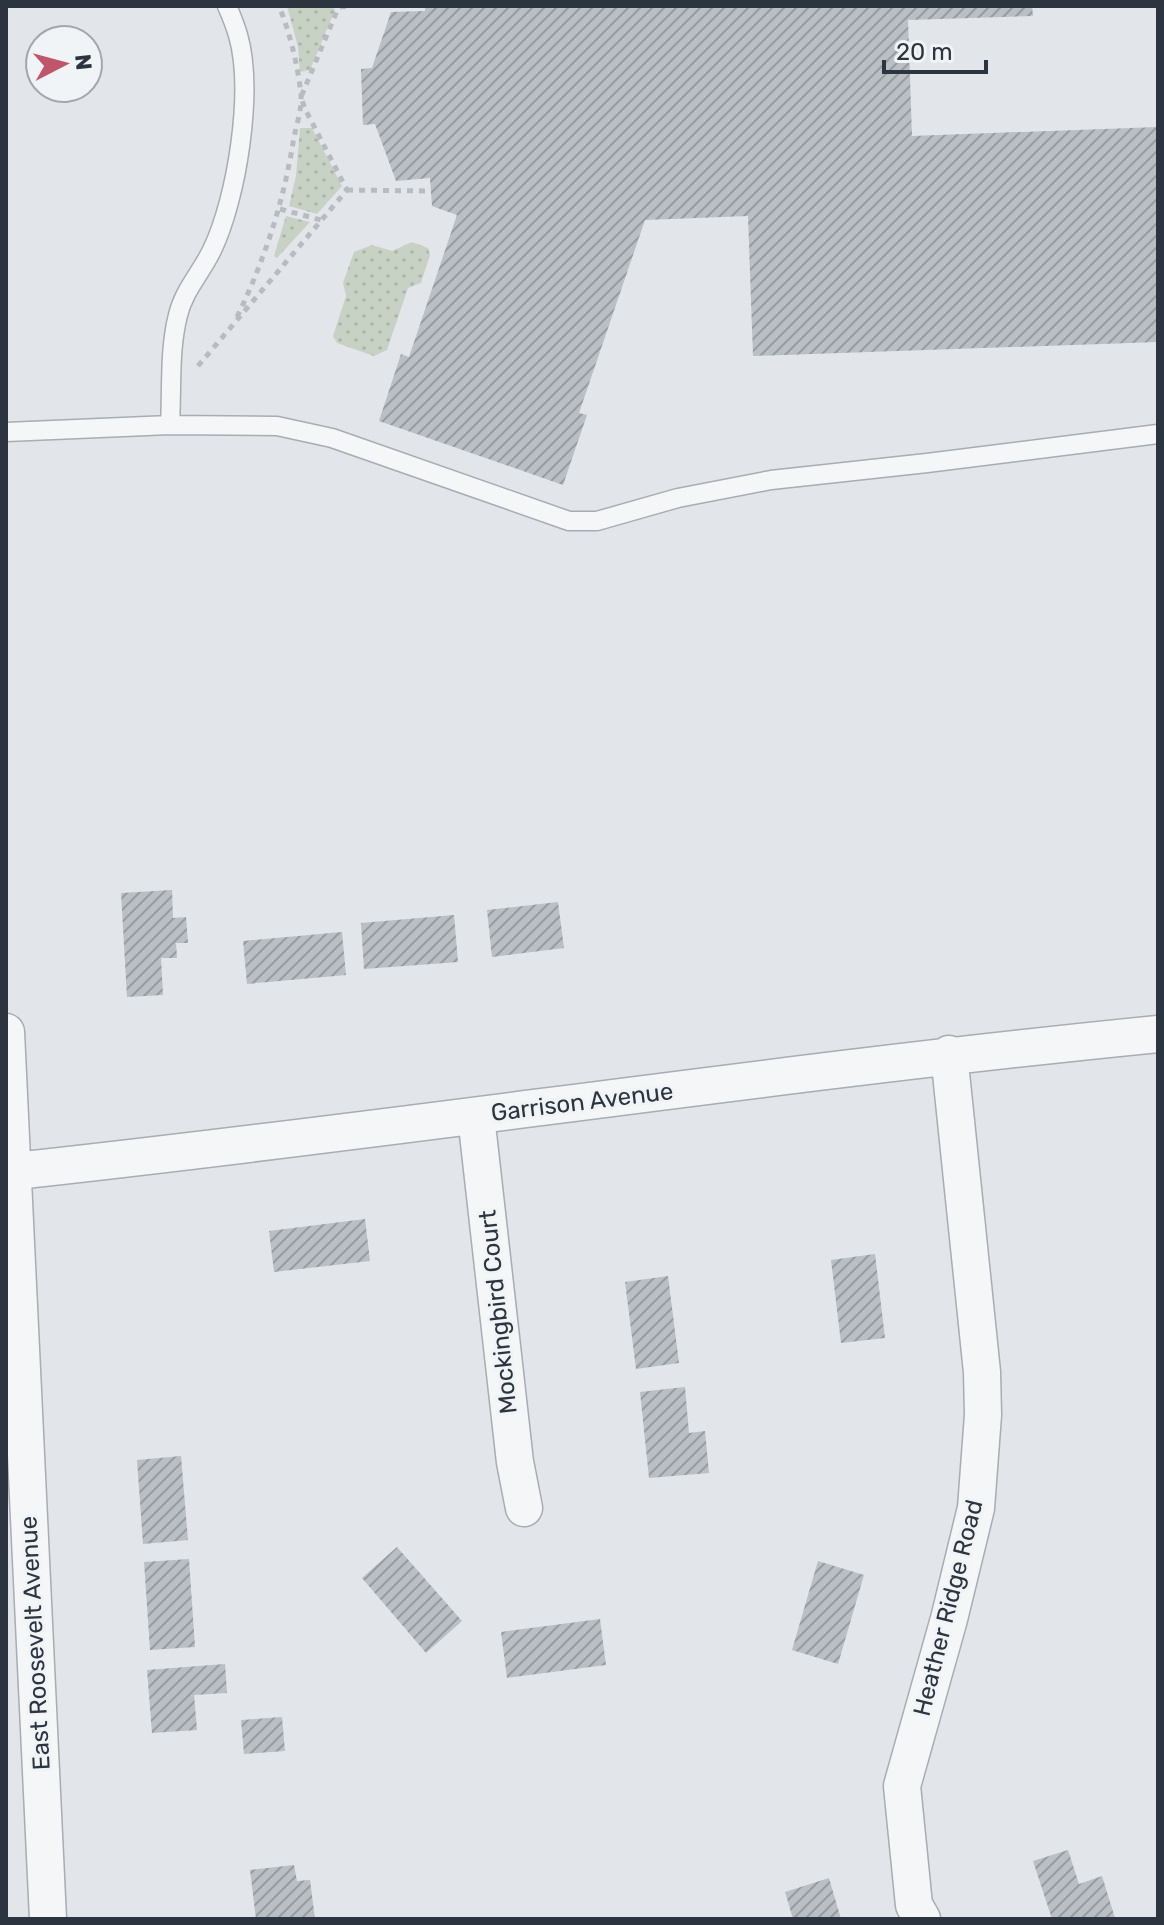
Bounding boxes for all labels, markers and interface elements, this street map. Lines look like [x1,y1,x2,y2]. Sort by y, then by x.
north arrow [24,24,104,104]
scale bar [884,24,986,74]
text: 20 m [896,38,953,66]
text: N [69,53,98,71]
street label: Garrison Avenue [489,1077,675,1127]
street label: Mockingbird Court [473,1209,523,1415]
street label: Heather Ridge Road [908,1497,988,1719]
street label: East Roosevelt Avenue [14,1515,56,1771]

